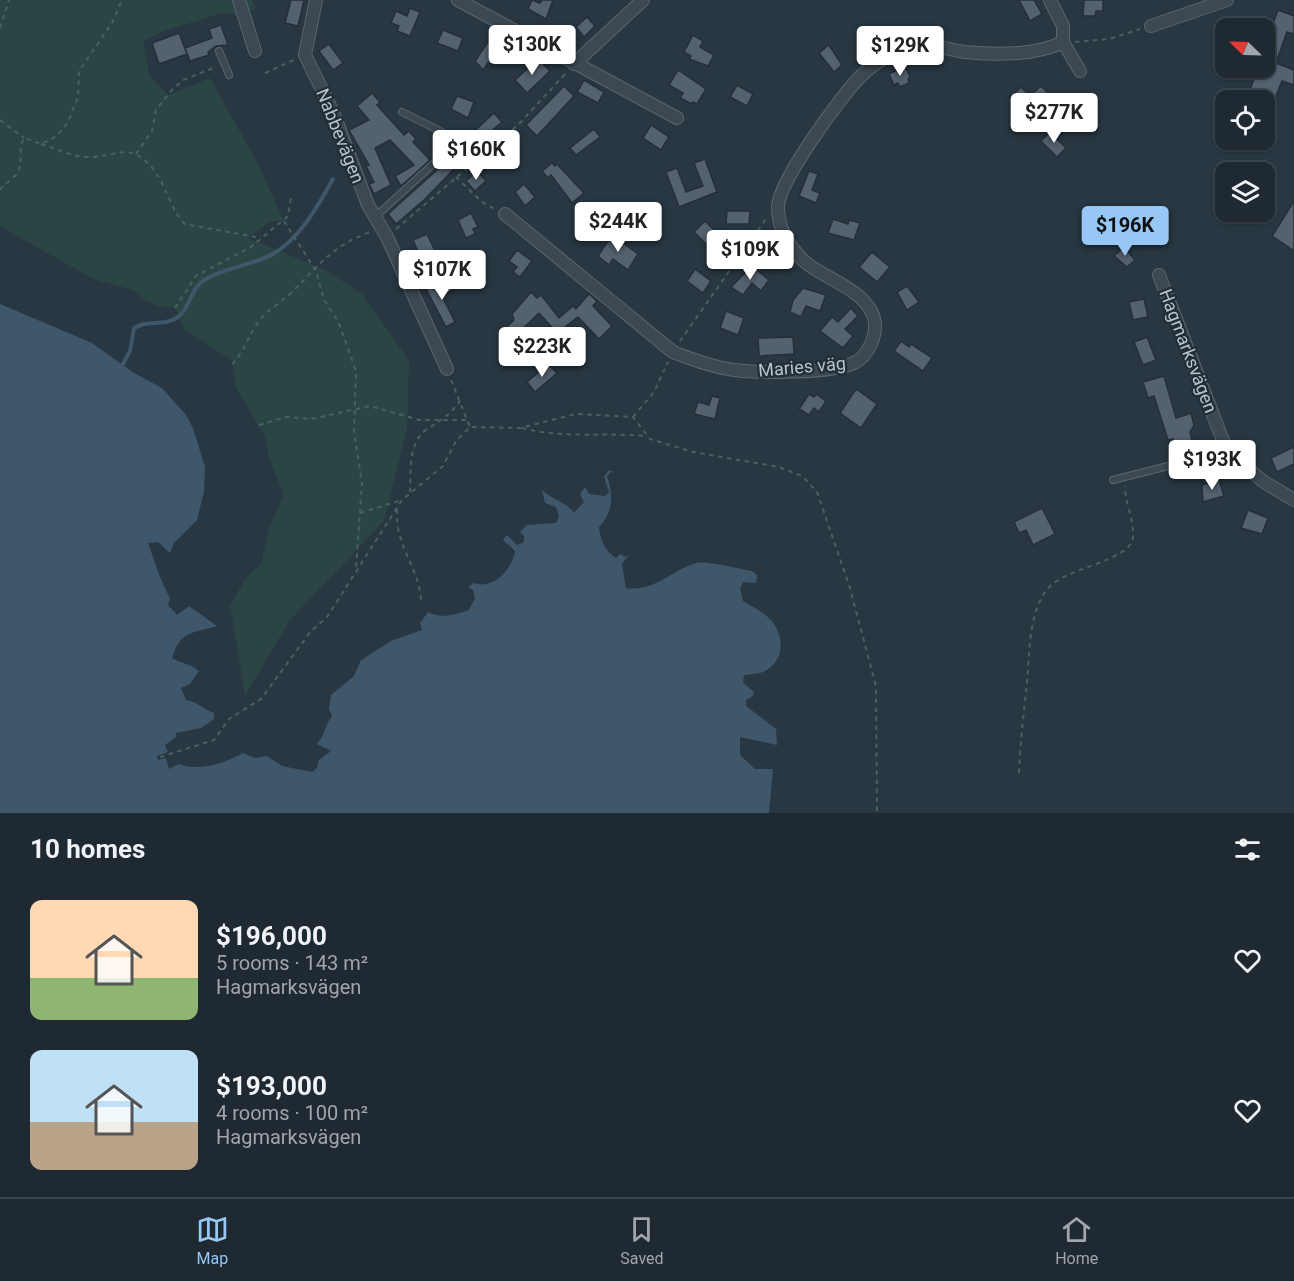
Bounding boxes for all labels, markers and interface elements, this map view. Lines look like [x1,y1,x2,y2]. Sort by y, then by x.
north arrow [1215,18,1275,78]
map controls [1215,18,1275,222]
pin: $130K [490,25,574,76]
pin: $129K [858,26,942,77]
text: $130K [503,32,561,56]
text: $129K [871,33,929,57]
street label: Nabbevägen [312,85,369,186]
button: locate [1215,90,1275,150]
pin: $277K [1012,93,1096,144]
text: $277K [1025,100,1083,124]
pin: $160K [434,130,518,181]
text: $160K [447,137,505,161]
button: layers [1215,162,1275,222]
pin: $244K [576,202,660,253]
pin: $196K [1083,206,1167,257]
text: $244K [589,209,647,233]
text: $196K [1096,213,1154,237]
pin: $109K [708,230,792,281]
text: $109K [721,237,779,261]
pin: $107K [400,250,484,301]
text: $107K [413,257,471,281]
street label: Hagmarksvägen [1155,286,1222,416]
pin: $223K [500,327,584,378]
text: $223K [513,334,571,358]
street label: Maries väg [757,352,847,381]
pin: $193K [1170,440,1254,491]
text: $193K [1183,447,1241,471]
icon: filters [1231,833,1264,866]
text: 10 homes [30,834,145,864]
text: $196,000 [216,921,327,951]
icon: home [78,924,150,996]
icon: heart [1231,944,1264,977]
text: 5 rooms · 143 m² [216,951,368,975]
text: Hagmarksvägen [216,975,361,999]
text: $193,000 [216,1071,327,1101]
icon: home [78,1074,150,1146]
icon: heart [1231,1094,1264,1127]
text: 4 rooms · 100 m² [216,1101,368,1125]
text: Hagmarksvägen [216,1125,361,1149]
tab: Map [196,1213,229,1268]
tab: Saved [620,1213,664,1268]
tab: Home [1055,1213,1098,1268]

